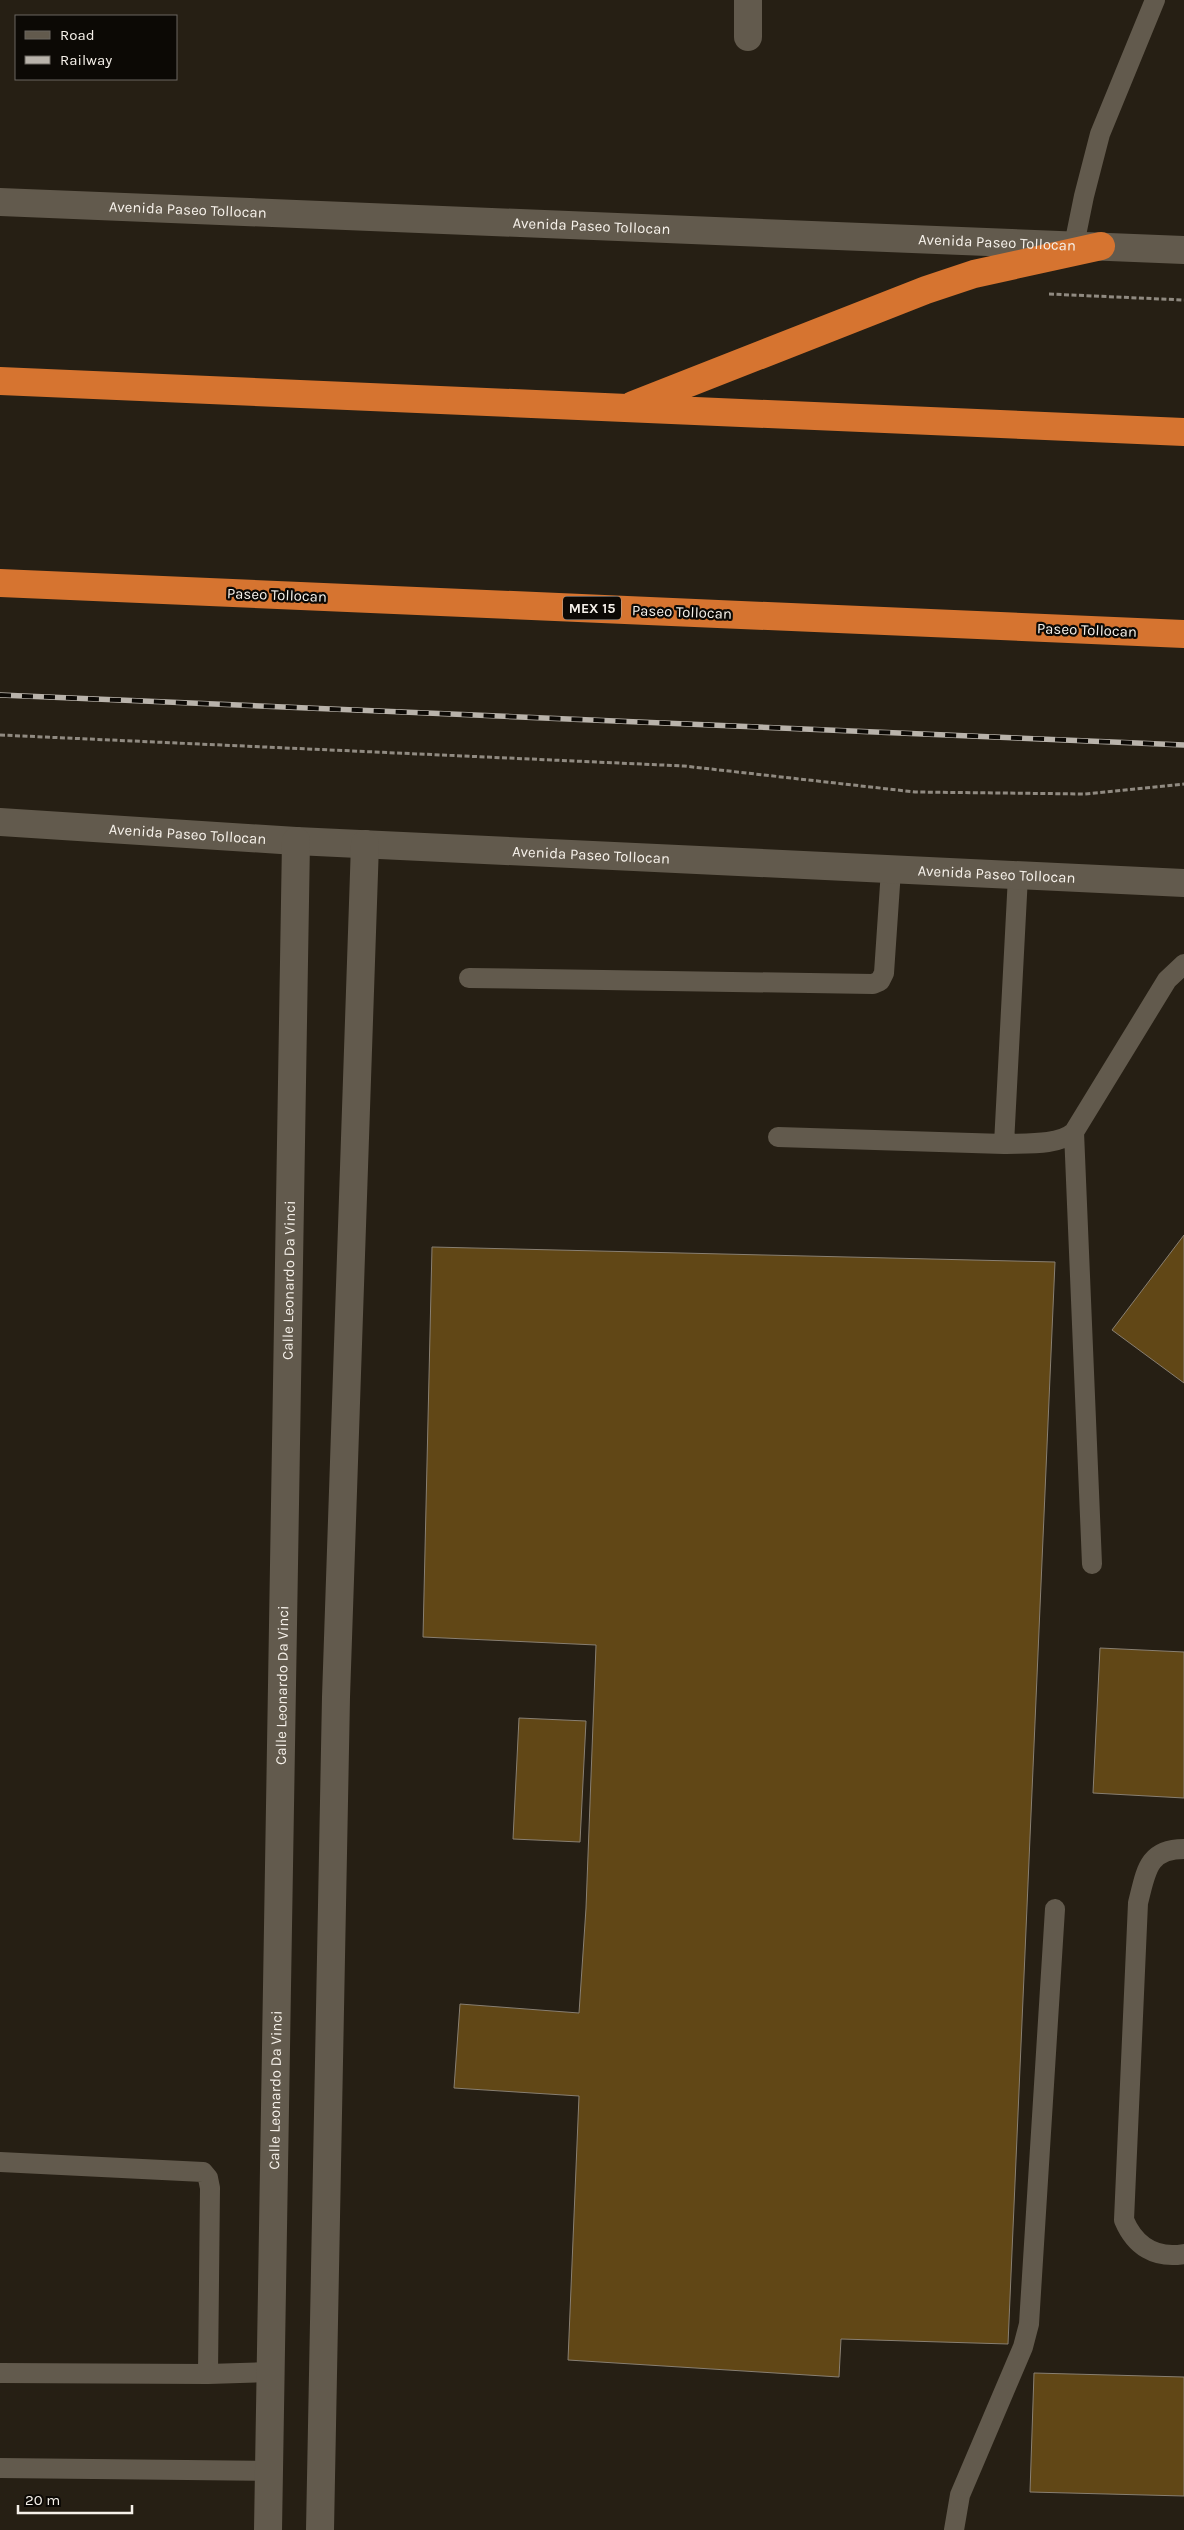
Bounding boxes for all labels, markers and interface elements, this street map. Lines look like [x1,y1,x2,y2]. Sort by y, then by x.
legend [15,15,178,80]
text: Road [60,26,95,44]
text: Railway [60,51,112,69]
street label: Avenida Paseo Tollocan [109,197,267,222]
street label: Avenida Paseo Tollocan [512,214,671,238]
street label: Avenida Paseo Tollocan [918,230,1076,255]
street label: Paseo Tollocan [227,584,327,606]
road number: MEX 15 [563,596,621,620]
street label: Paseo Tollocan [632,601,732,623]
street label: Paseo Tollocan [1037,619,1137,641]
street label: Avenida Paseo Tollocan [108,820,267,848]
street label: Avenida Paseo Tollocan [512,842,670,868]
street label: Avenida Paseo Tollocan [917,861,1076,887]
street label: Calle Leonardo Da Vinci [278,1200,299,1360]
street label: Calle Leonardo Da Vinci [272,1605,292,1765]
street label: Calle Leonardo Da Vinci [265,2010,286,2170]
scale bar [18,2482,131,2514]
text: 20 m [25,2491,60,2509]

